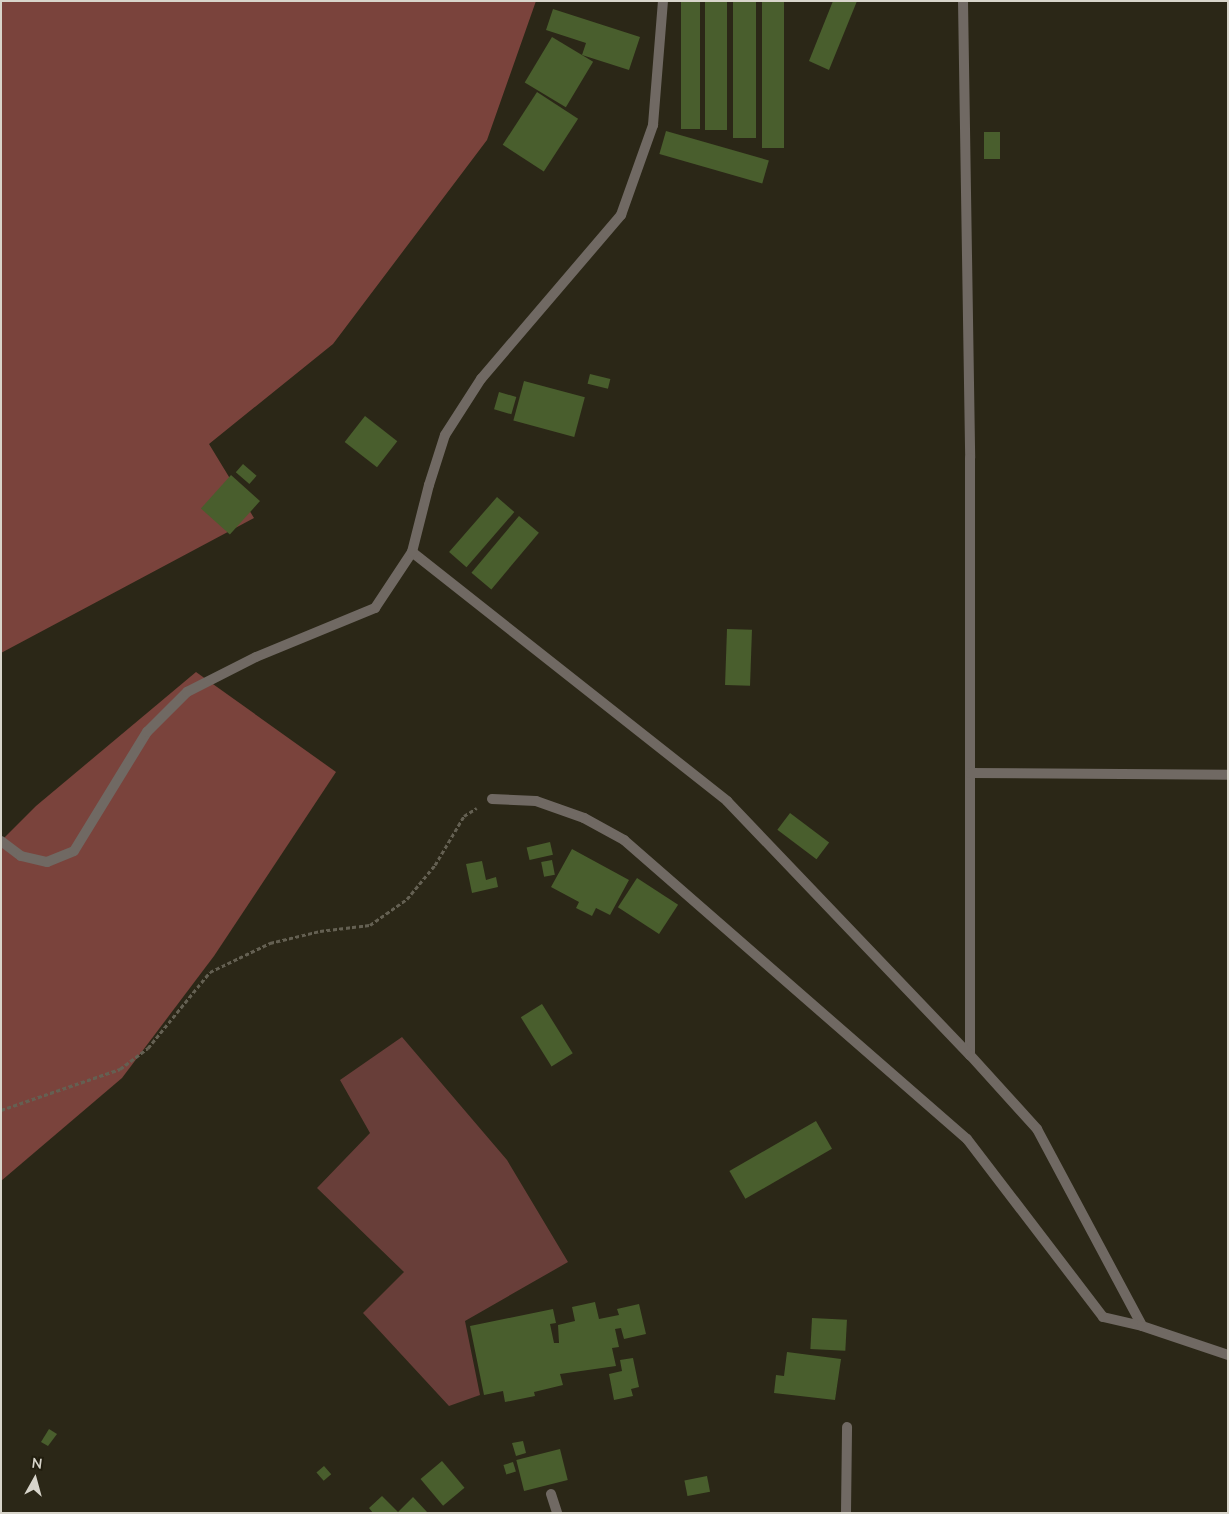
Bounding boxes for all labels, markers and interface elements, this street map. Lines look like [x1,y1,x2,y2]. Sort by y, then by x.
north arrow [10,1454,60,1504]
text: N [31,1454,43,1474]

